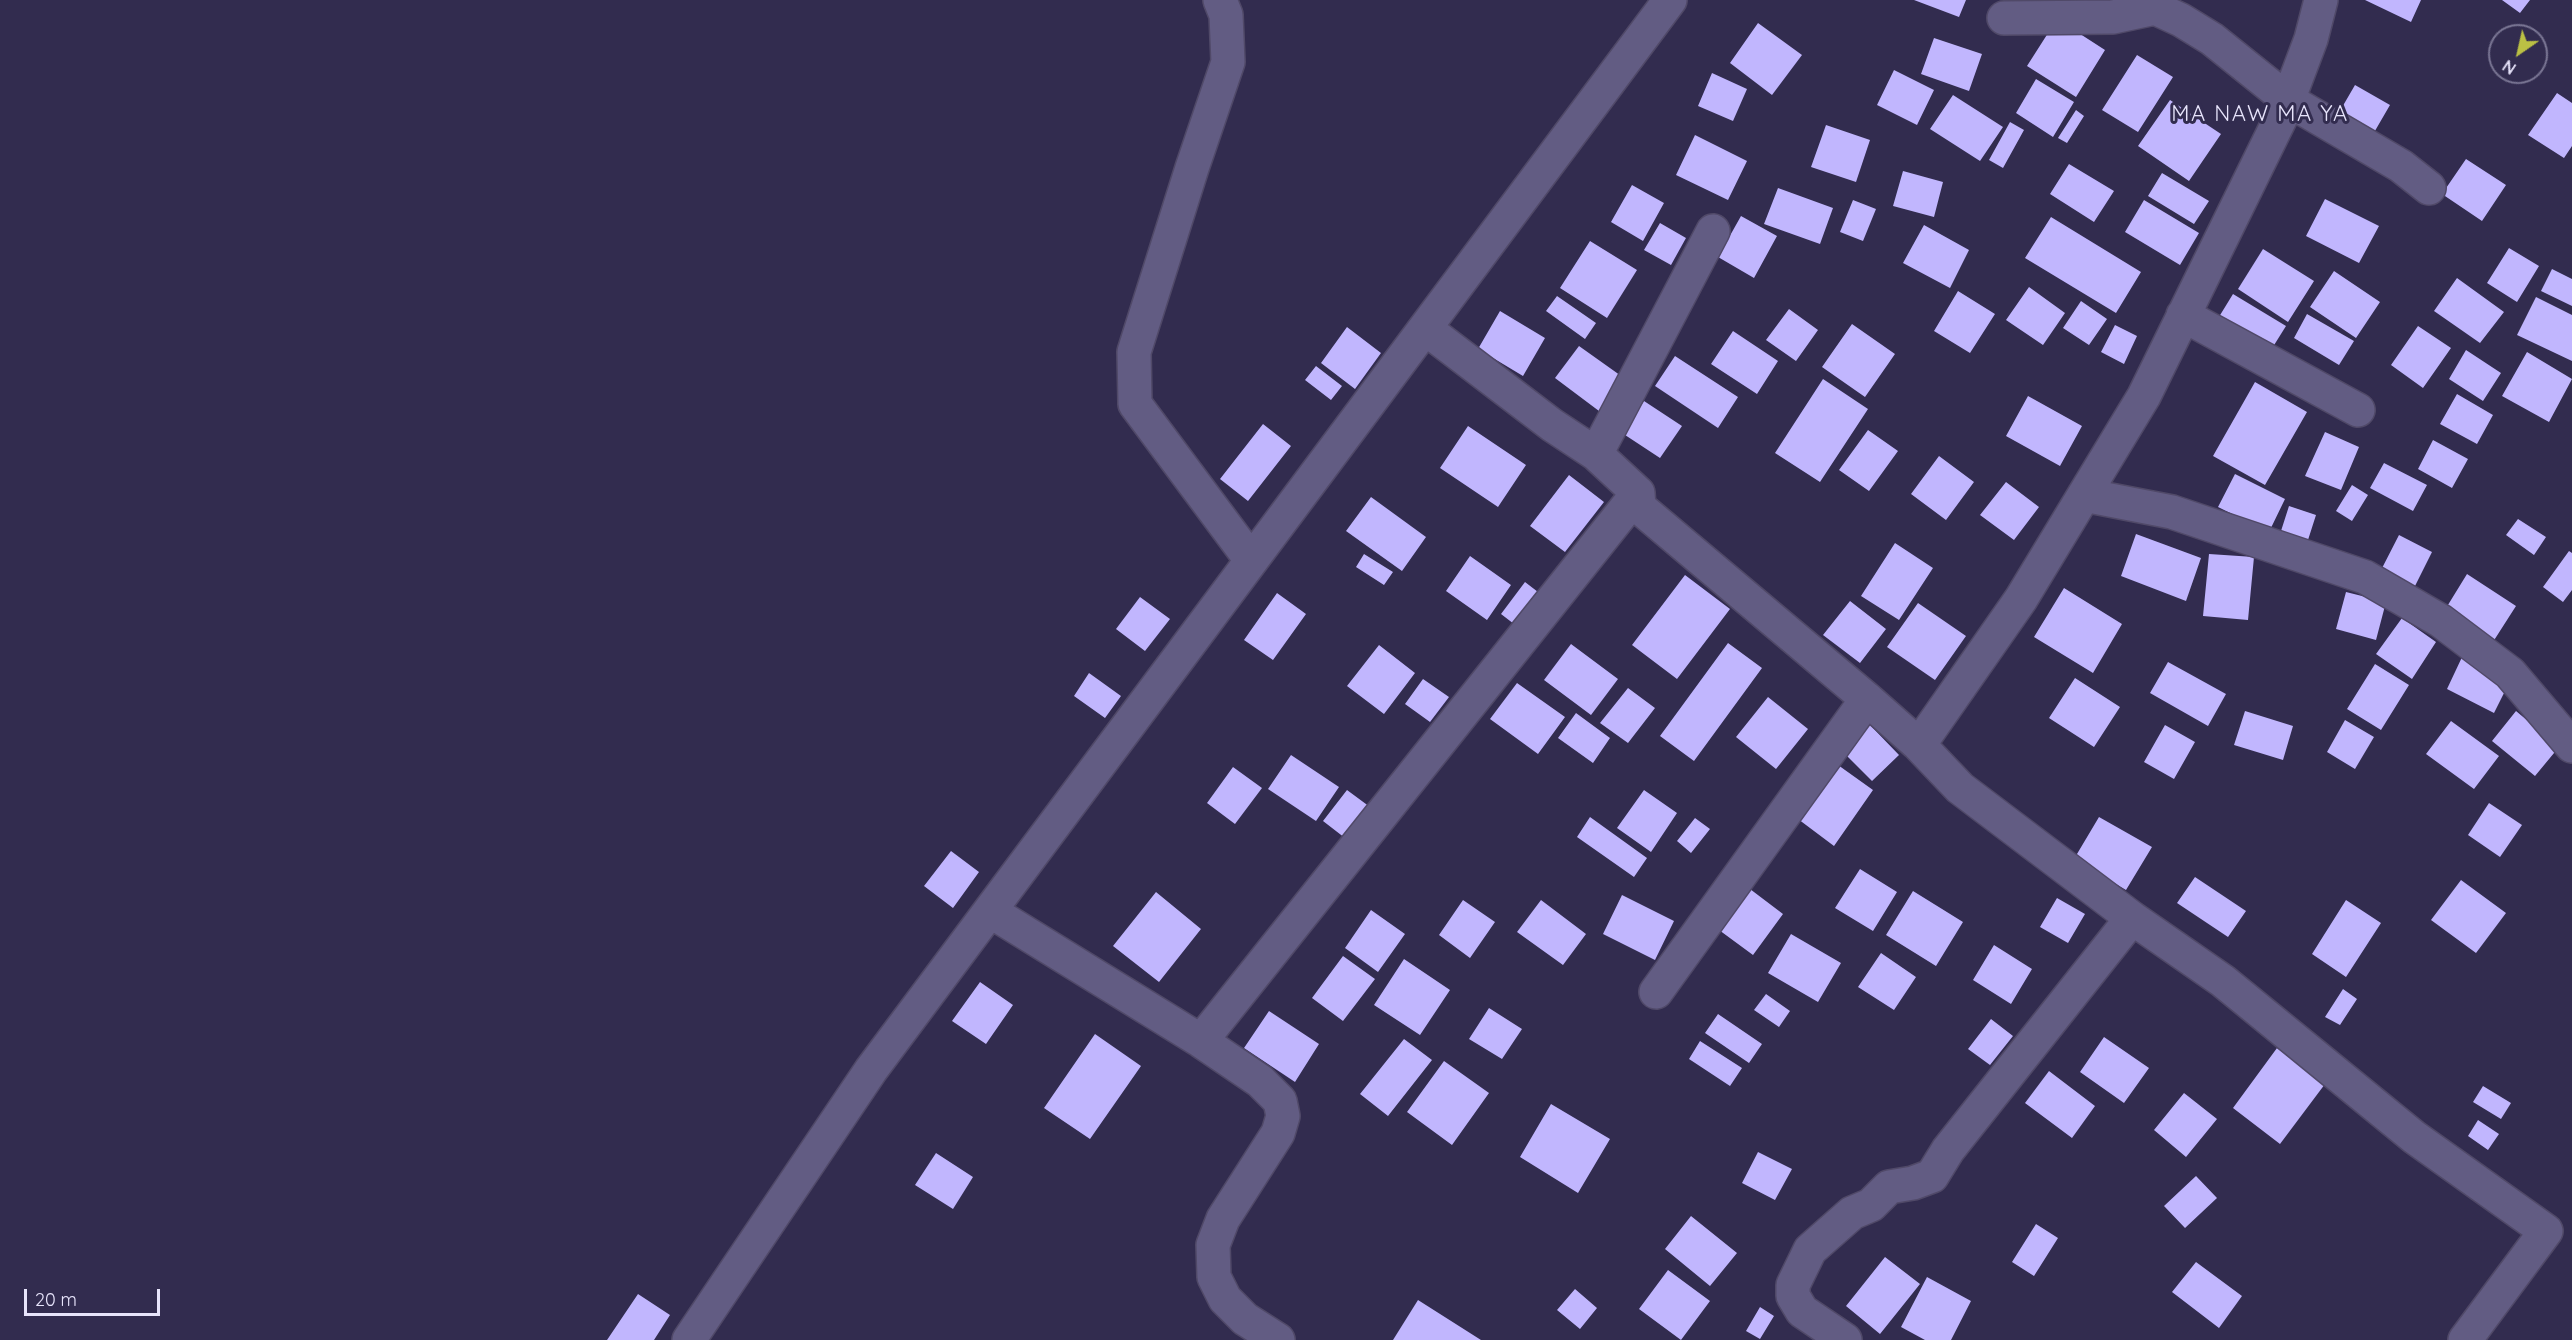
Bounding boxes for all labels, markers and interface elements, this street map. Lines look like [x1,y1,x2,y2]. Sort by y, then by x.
north arrow [2488,24,2548,84]
text: N [2499,56,2520,79]
district label: MA NAW MA YA [2171,101,2349,127]
scale bar [27,1277,164,1315]
text: 20 m [35,1288,77,1311]

